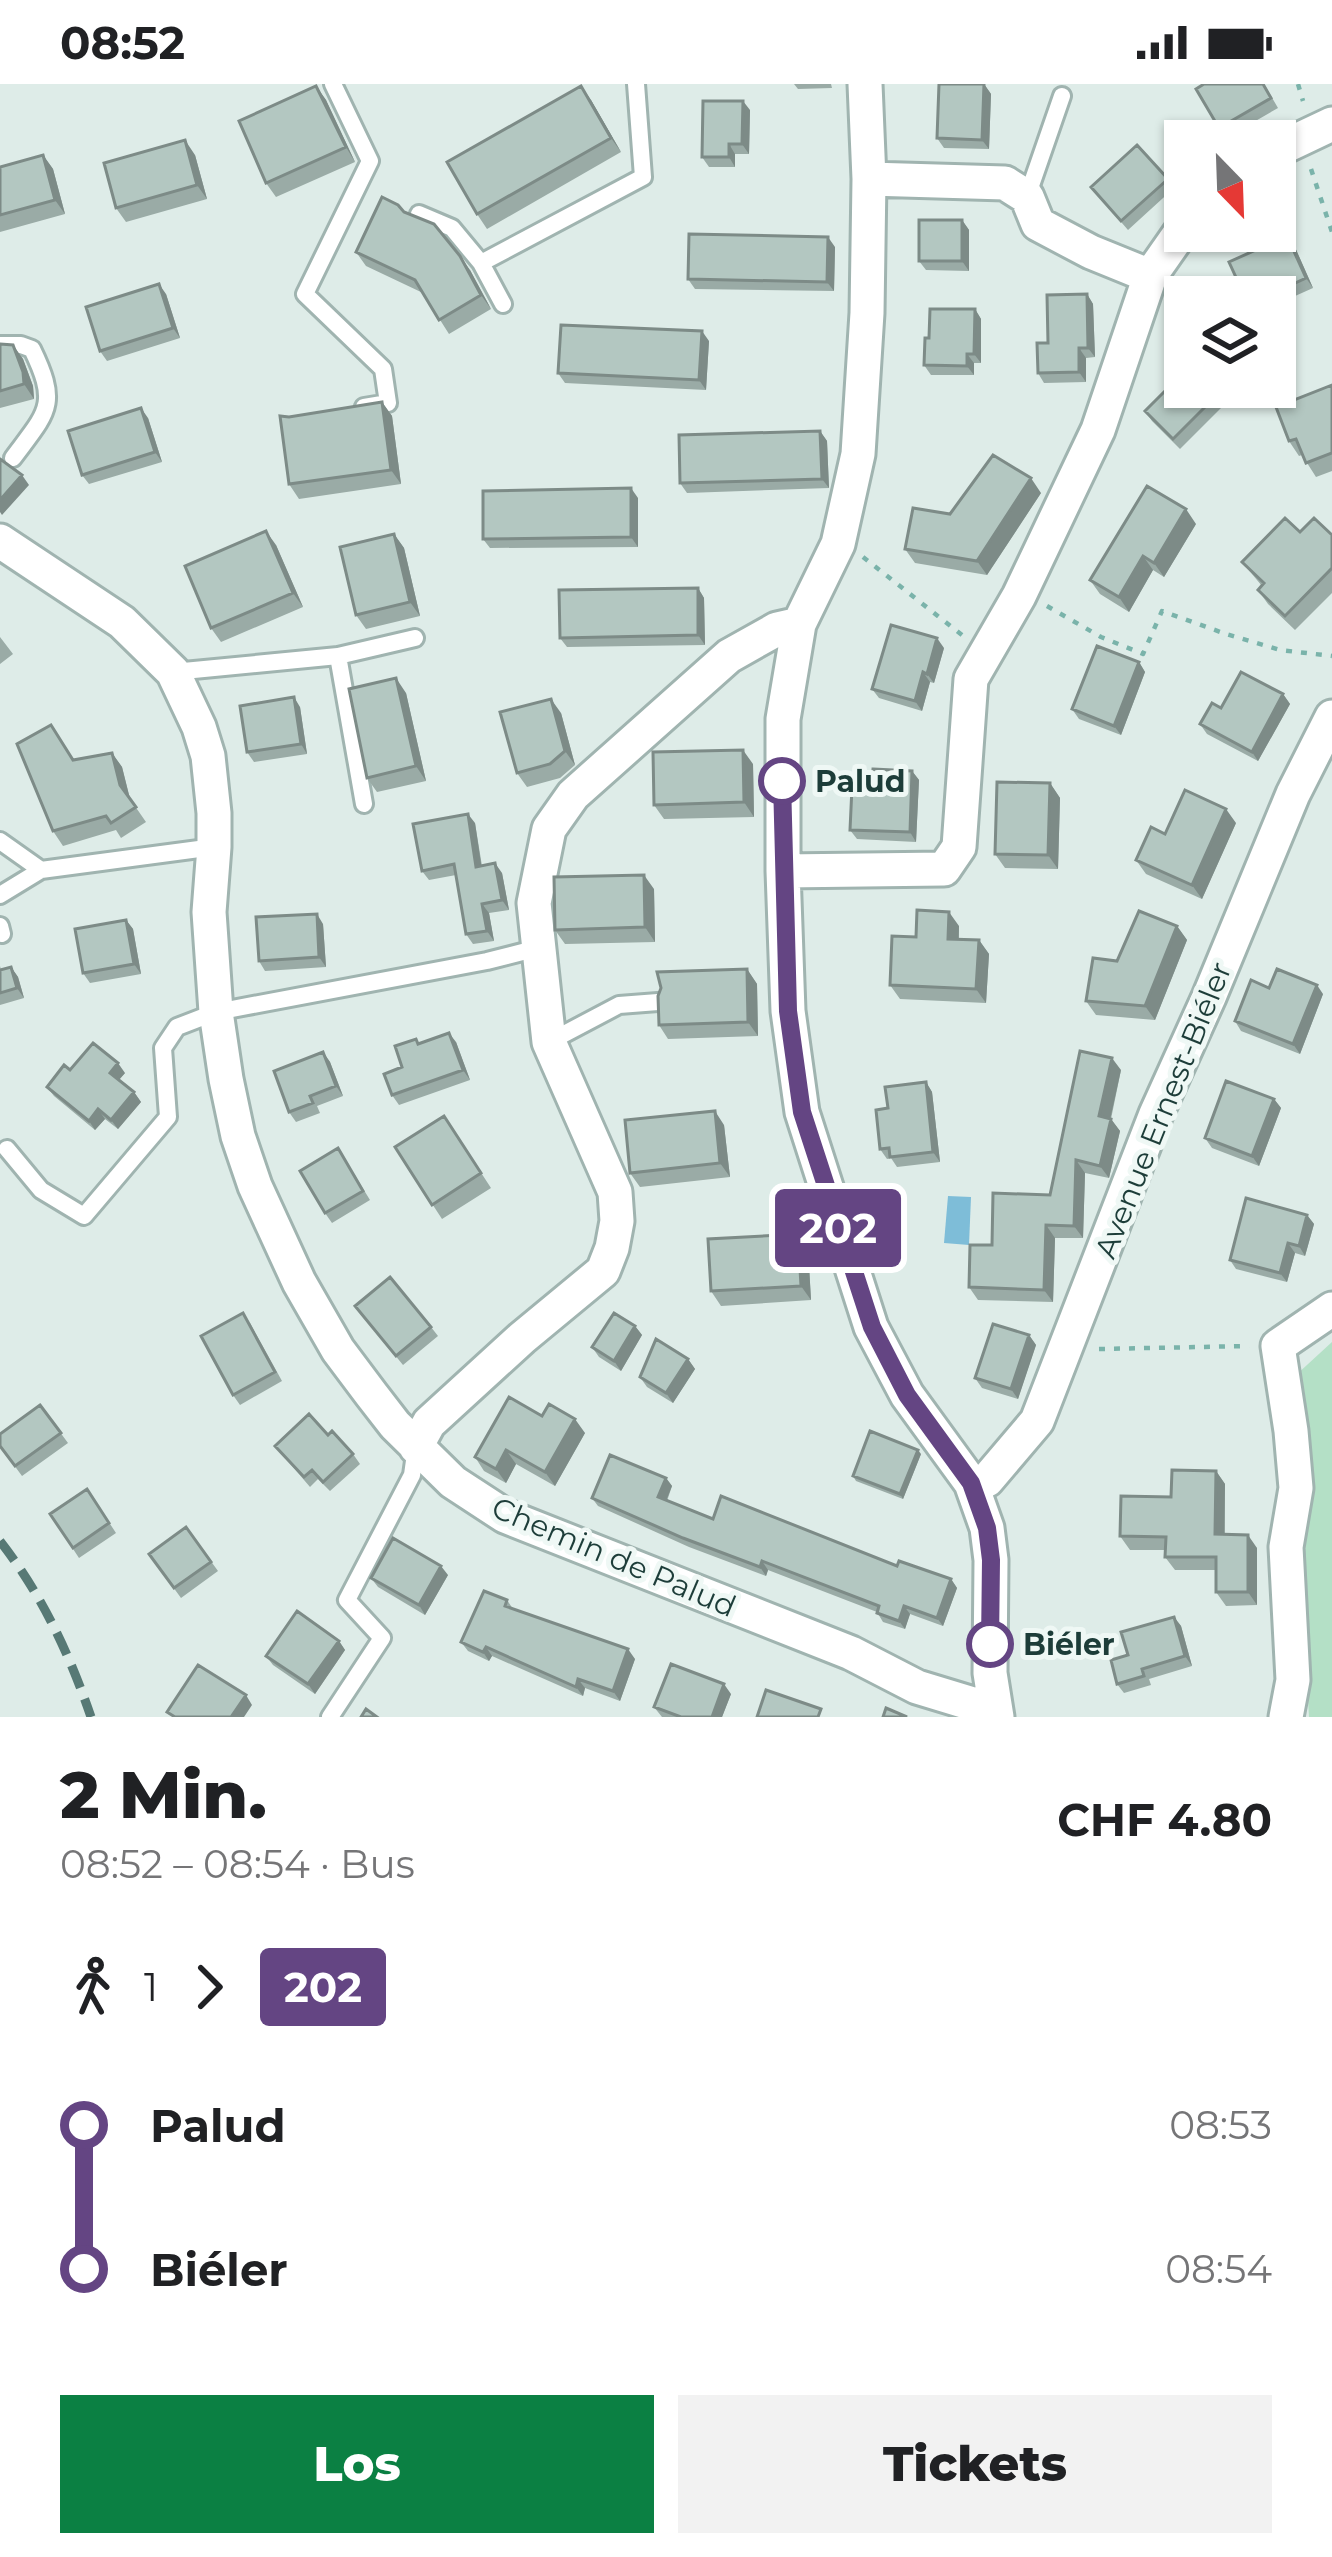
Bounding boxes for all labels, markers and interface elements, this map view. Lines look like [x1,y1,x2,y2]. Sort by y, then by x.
text: 08:52 [60,15,185,70]
north arrow [1164,120,1296,252]
map controls [1164,120,1296,408]
button: layers [1164,276,1296,408]
marker: Palud [760,759,804,803]
place label: Palud [815,763,905,800]
street label: Avenue Ernest-Biéler [1087,956,1239,1264]
line badge: 202 [769,1189,907,1267]
text: 202 [799,1202,877,1254]
street label: Chemin de Palud [486,1489,742,1625]
marker: Biéler [968,1622,1012,1666]
place label: Biéler [1023,1626,1115,1663]
text: 2 Min. [60,1754,267,1835]
text: CHF 4.80 [1057,1792,1272,1847]
text: 08:52 – 08:54 · Bus [60,1840,415,1888]
icon: walk [60,1954,126,2020]
icon: forward [176,1954,242,2020]
text: 202 [284,1961,362,2013]
text: 1 [144,1963,158,2011]
text: Palud [150,2098,286,2153]
text: 08:53 [1169,2101,1272,2149]
text: Biéler [150,2242,288,2297]
text: 08:54 [1165,2245,1272,2293]
button: Los [60,2395,654,2533]
button: Tickets [678,2395,1272,2533]

